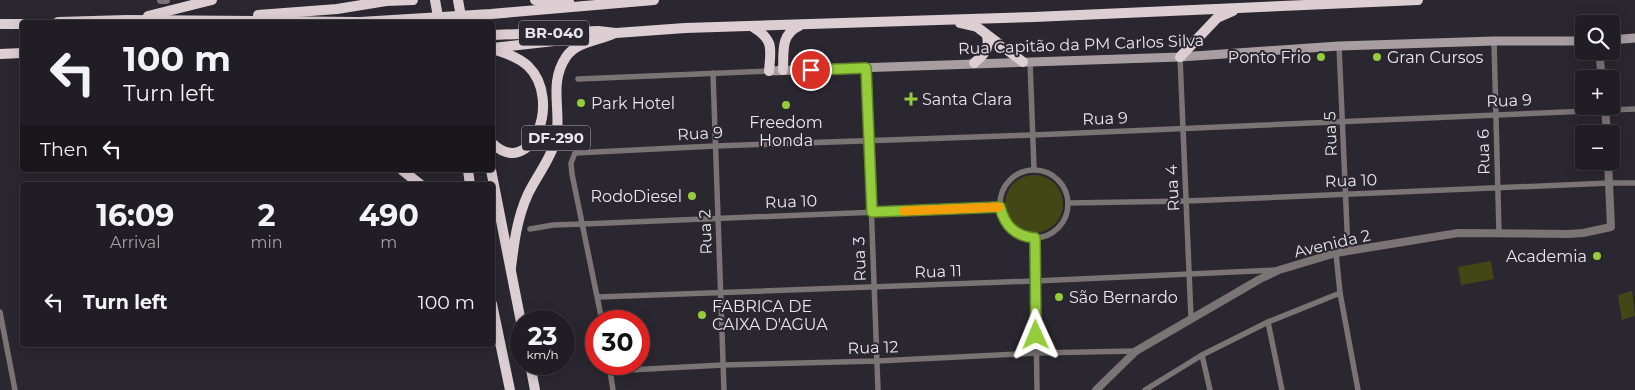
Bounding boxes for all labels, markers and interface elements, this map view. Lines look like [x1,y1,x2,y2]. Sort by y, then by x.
map controls [1575,15,1620,170]
button: search [1575,15,1620,60]
road number: BR-040 [519,20,589,46]
street label: Rua Capitão da PM Carlos Silva [958,31,1204,58]
text: 100 m [123,37,231,80]
icon: left [40,40,105,105]
place label: Ponto Frio [1228,48,1311,67]
place label: Gran Cursos [1387,48,1484,67]
pin [790,49,832,91]
marker: Ponto Frio [1315,51,1327,63]
marker: Gran Cursos [1371,51,1383,63]
icon: arrive [797,56,825,84]
button: + [1575,70,1620,115]
text: Turn left [123,80,215,107]
place label: Santa Clara [922,90,1012,109]
street label: Rua 9 [1486,90,1532,111]
marker: Santa Clara [904,92,918,106]
place label: Park Hotel [591,94,675,113]
marker: Park Hotel [575,97,587,109]
marker: Freedom Honda [780,99,792,111]
street label: Rua 9 [1082,108,1128,129]
street label: Rua 5 [1320,111,1341,157]
place label: Freedom Honda [749,113,823,150]
street label: Rua 9 [677,123,723,144]
button: − [1575,125,1620,170]
road number: DF-290 [522,126,590,150]
street label: Rua 6 [1474,129,1493,175]
icon: left [98,135,126,163]
text: Then [40,138,88,161]
street label: Rua 4 [1162,164,1183,212]
street label: Rua 10 [1325,170,1377,191]
place label: RodoDiesel [591,187,682,206]
marker: RodoDiesel [686,190,698,202]
street label: Rua 10 [765,191,817,212]
text: 16:09 [96,197,174,234]
text: 2 [258,197,275,234]
text: 490 [359,197,419,234]
street label: Rua 2 [695,209,716,255]
street label: Avenida 2 [1292,225,1372,261]
text: Arrival [110,233,161,252]
text: min [251,233,283,252]
text: m [380,233,397,252]
street label: Rua 3 [849,236,870,282]
place label: Academia [1506,247,1587,266]
marker: Academia [1591,250,1603,262]
street label: Rua 11 [914,261,962,282]
icon: left [40,288,68,316]
place label: São Bernardo [1069,288,1178,307]
text: Turn left [83,291,168,314]
text: 100 m [418,291,475,314]
marker: São Bernardo [1053,291,1065,303]
place label: FABRICA DE CAIXA D'AGUA [712,297,828,334]
position arrow [1009,308,1061,360]
marker: FABRICA DE CAIXA D'AGUA [696,309,708,321]
speed limit sign: 30 [585,310,650,375]
text: 23 [528,321,557,351]
street label: Rua 12 [847,337,899,358]
text: km/h [526,347,559,362]

